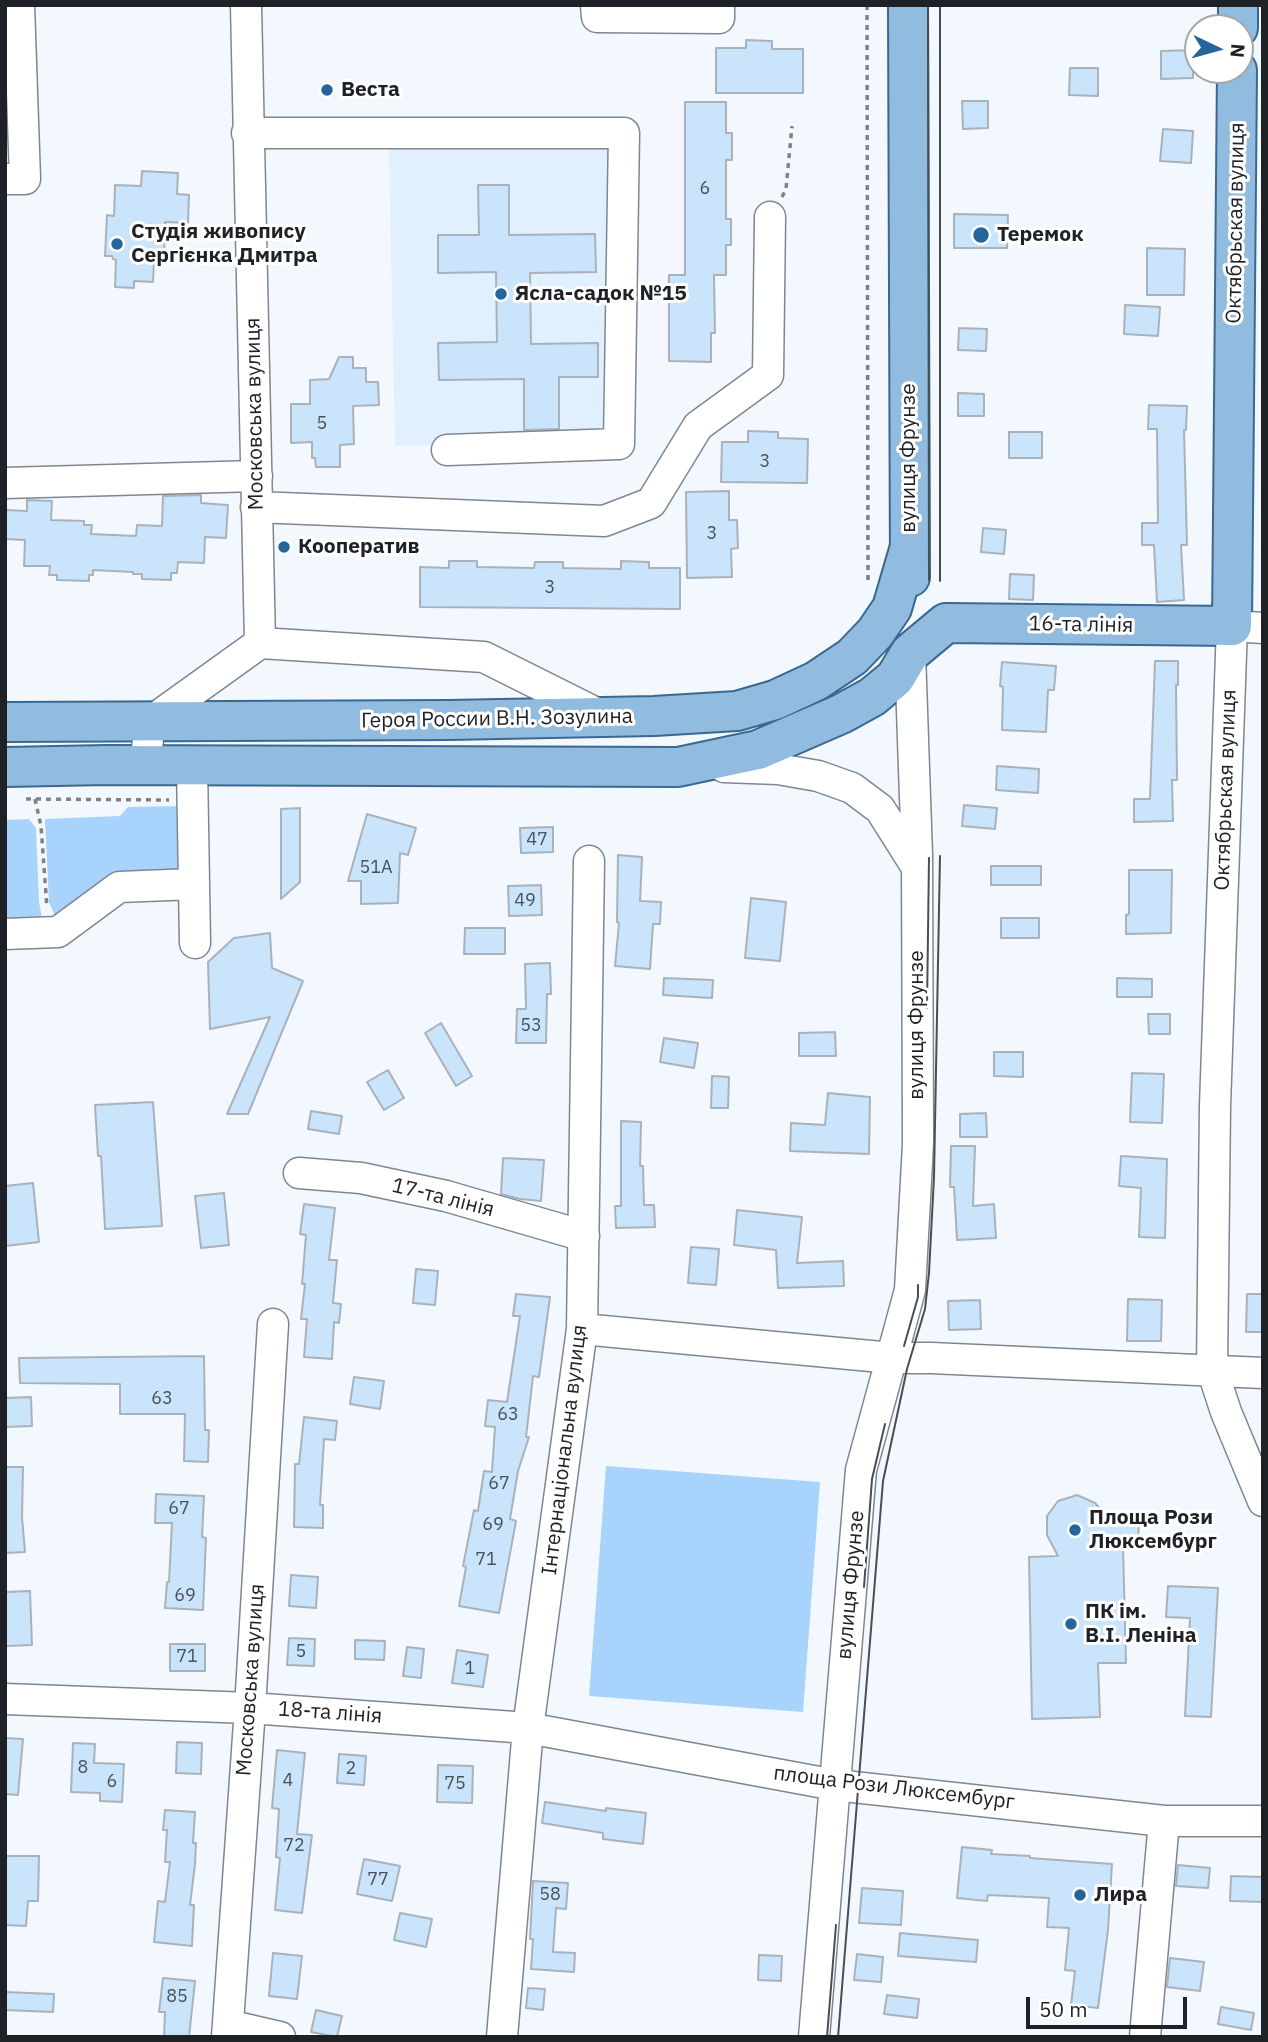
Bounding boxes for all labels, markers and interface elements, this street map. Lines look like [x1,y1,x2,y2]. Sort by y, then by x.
north arrow [1184,14,1254,84]
text: N [1225,43,1250,59]
place label: Веста [341,77,400,103]
marker: Веста [319,82,335,98]
street label: Октябрьская вулиця [1222,122,1250,324]
house number: 6 [700,178,710,200]
place label: Студія живопису Сергієнка Дмитра [131,219,318,269]
place label: Теремок [997,222,1084,248]
marker: Теремок [971,225,991,245]
marker: Студія живопису Сергієнка Дмитра [109,236,125,252]
place label: Ясла-садок №15 [515,281,687,307]
marker: Ясла-садок №15 [493,286,509,302]
street label: Московська вулиця [241,317,269,511]
street label: вулиця Фрунзе [896,383,922,533]
house number: 5 [317,413,327,435]
house number: 3 [760,451,770,473]
house number: 3 [707,523,717,545]
place label: Кооператив [298,534,420,560]
marker: Кооператив [276,539,292,555]
house number: 3 [545,577,555,599]
street label: 16-та лінія [1028,611,1134,639]
street label: Октябрьская вулиця [1210,689,1242,891]
street label: Героя России В.Н. Зозулина [361,704,633,734]
house number: 47 [526,829,548,851]
house number: 51А [359,857,393,879]
house number: 49 [514,890,536,912]
street label: вулиця Фрунзе [904,950,930,1100]
house number: 53 [520,1015,542,1037]
street label: 17-та лінія [389,1173,497,1223]
street label: Інтернаціональна вулиця [537,1323,593,1577]
house number: 63 [151,1388,173,1410]
house number: 63 [497,1404,519,1426]
house number: 67 [488,1473,510,1495]
house number: 67 [168,1498,190,1520]
place label: Площа Рози Люксембург [1089,1505,1217,1555]
street label: вулиця Фрунзе [832,1509,870,1661]
house number: 69 [482,1514,504,1536]
marker: Площа Рози Люксембург [1067,1522,1083,1538]
house number: 71 [475,1549,497,1571]
street label: Московська вулиця [232,1583,270,1777]
house number: 69 [174,1585,196,1607]
place label: ПК ім. В.І. Леніна [1085,1599,1197,1649]
marker: ПК ім. В.І. Леніна [1063,1616,1079,1632]
house number: 5 [296,1641,306,1663]
house number: 71 [176,1646,198,1668]
house number: 1 [465,1658,475,1680]
street label: 18-та лінія [277,1697,383,1729]
house number: 8 [78,1757,88,1779]
house number: 2 [346,1758,356,1780]
street label: площа Рози Люксембург [772,1761,1016,1815]
house number: 4 [283,1770,293,1792]
house number: 6 [107,1771,117,1793]
house number: 75 [444,1773,466,1795]
house number: 72 [283,1835,305,1857]
house number: 77 [367,1869,389,1891]
place label: Лира [1094,1882,1147,1908]
house number: 58 [539,1884,561,1906]
marker: Лира [1072,1887,1088,1903]
scale bar [1030,1982,1191,2026]
house number: 85 [166,1986,188,2008]
text: 50 m [1039,1995,1088,2023]

